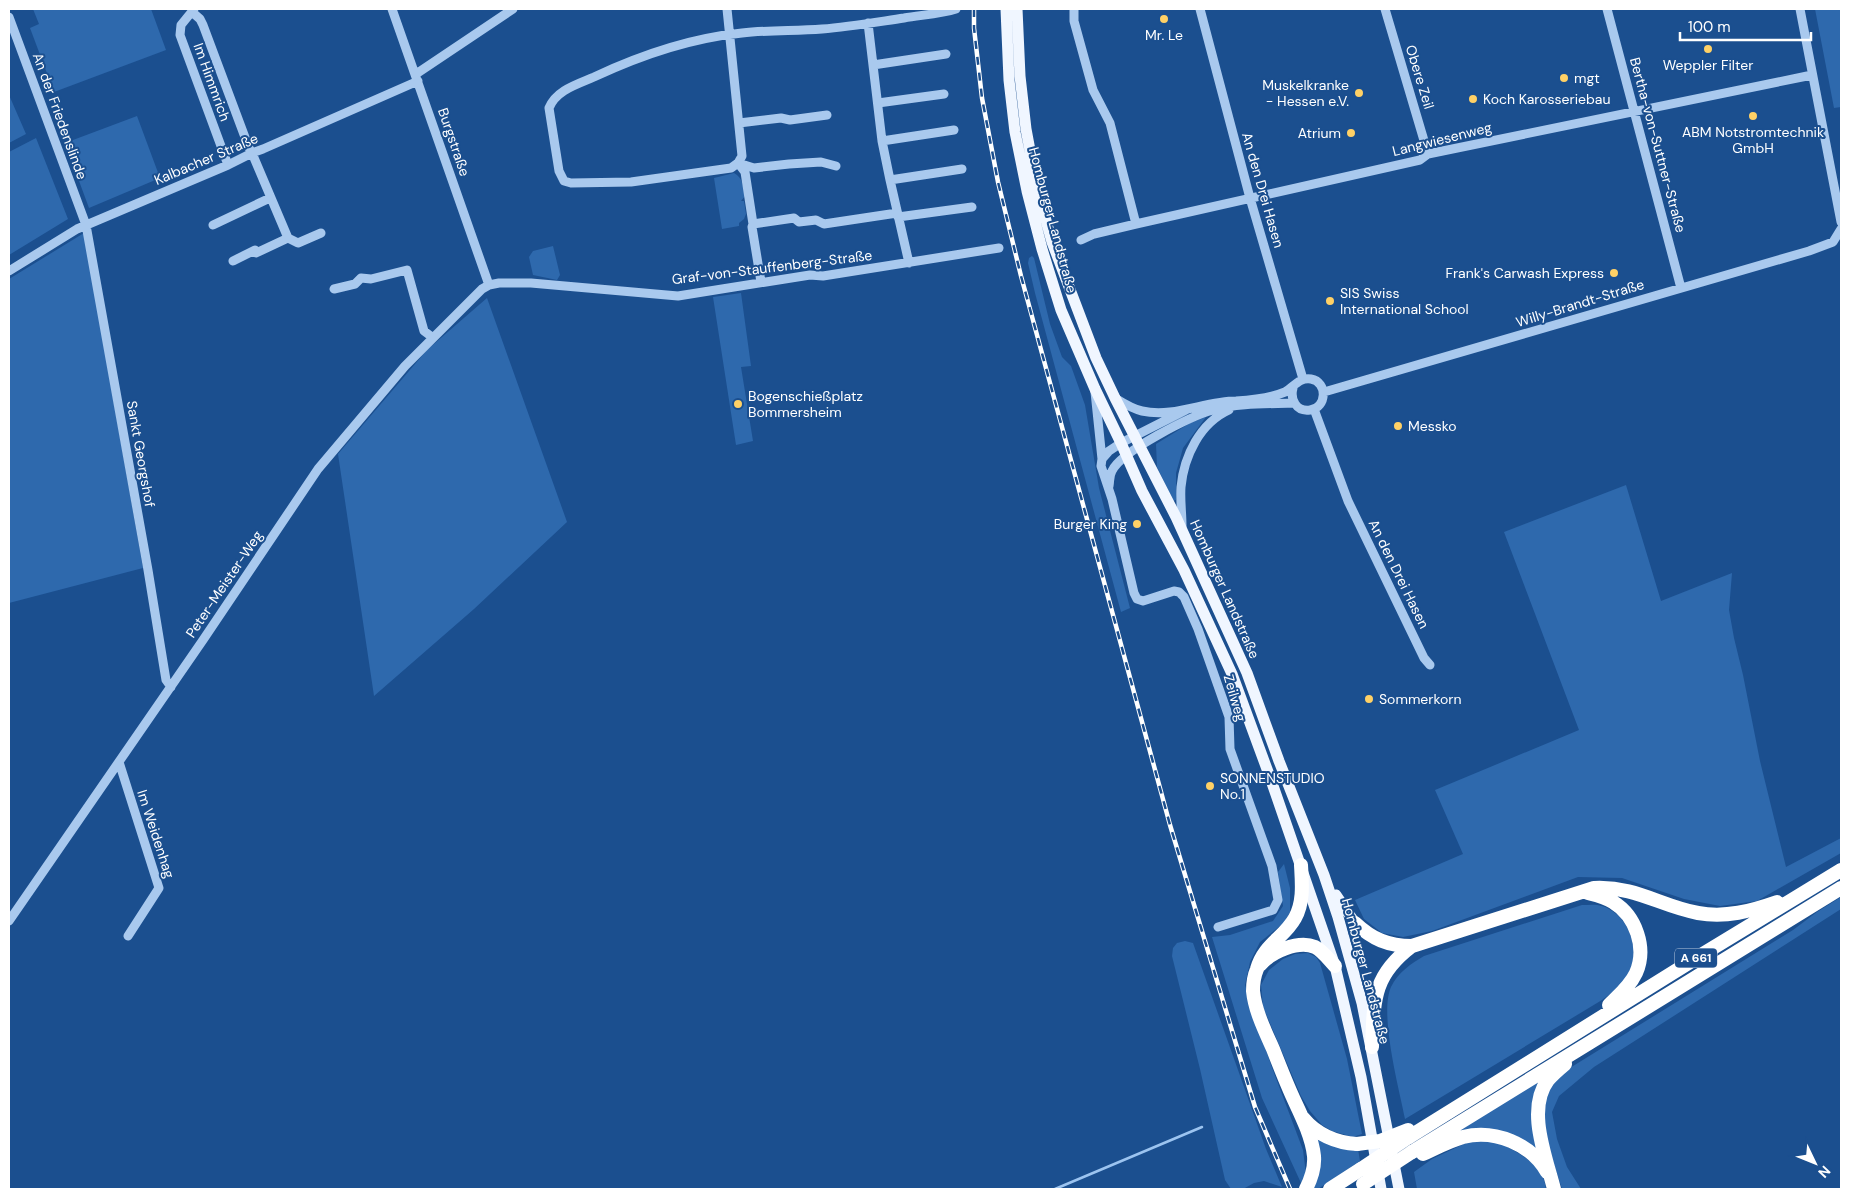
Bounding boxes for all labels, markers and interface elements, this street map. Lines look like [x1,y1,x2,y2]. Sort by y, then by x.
scale bar [1680,10,1811,42]
marker: Mr. Le [1158,13,1170,25]
text: 100 m [1688,17,1731,37]
place label: Mr. Le [1145,26,1183,44]
street label: Im Himmrich [190,40,234,124]
street label: Obere Zeil [1402,43,1438,111]
marker: Weppler Filter [1702,43,1714,55]
street label: An der Friedenslinde [29,50,91,182]
street label: Bertha-von-Suttner-Straße [1626,55,1690,235]
place label: Weppler Filter [1663,56,1753,74]
place label: mgt [1574,69,1600,87]
marker: mgt [1558,72,1570,84]
place label: Muskelkranke - Hessen e.V. [1262,76,1349,110]
marker: Muskelkranke - Hessen e.V. [1353,87,1365,99]
place label: Koch Karosseriebau [1483,90,1610,108]
marker: Koch Karosseriebau [1467,93,1479,105]
street label: Burgstraße [434,105,474,179]
marker: ABM Notstromtechnik GmbH [1747,110,1759,122]
street label: Langwiesenweg [1390,118,1494,160]
place label: ABM Notstromtechnik GmbH [1682,123,1824,157]
place label: Atrium [1298,124,1341,142]
marker: Atrium [1345,127,1357,139]
street label: Kalbacher Straße [151,129,261,189]
street label: An den Drei Hasen [1238,130,1288,250]
street label: Homburger Landstraße [1025,145,1081,295]
street label: Graf-von-Stauffenberg-Straße [671,246,873,288]
place label: Frank's Carwash Express [1445,264,1604,282]
marker: Frank's Carwash Express [1608,267,1620,279]
street label: Willy-Brandt-Straße [1514,275,1646,331]
place label: SIS Swiss International School [1340,284,1469,318]
marker: SIS Swiss International School [1324,295,1336,307]
place label: Bogenschießplatz Bommersheim [748,387,863,421]
marker: Bogenschießplatz Bommersheim [732,398,744,410]
street label: Sankt Georgshof [123,399,159,509]
place label: Messko [1408,417,1457,435]
marker: Messko [1392,420,1404,432]
place label: Burger King [1054,515,1127,533]
street label: An den Drei Hasen [1365,516,1433,632]
street label: Homburger Landstraße [1186,517,1264,661]
marker: Burger King [1131,518,1143,530]
street label: Peter-Meister-Weg [182,527,267,641]
street label: Zeilweg [1220,672,1250,724]
place label: Sommerkorn [1379,690,1462,708]
marker: Sommerkorn [1363,693,1375,705]
place label: SONNENSTUDIO No.1 [1220,769,1325,803]
marker: SONNENSTUDIO No.1 [1204,780,1216,792]
street label: Im Weidenhag [133,788,179,881]
street label: Homburger Landstraße [1338,896,1394,1046]
road number: A 661 [1675,948,1717,968]
north arrow [1790,1138,1840,1188]
text: N [1814,1162,1835,1182]

